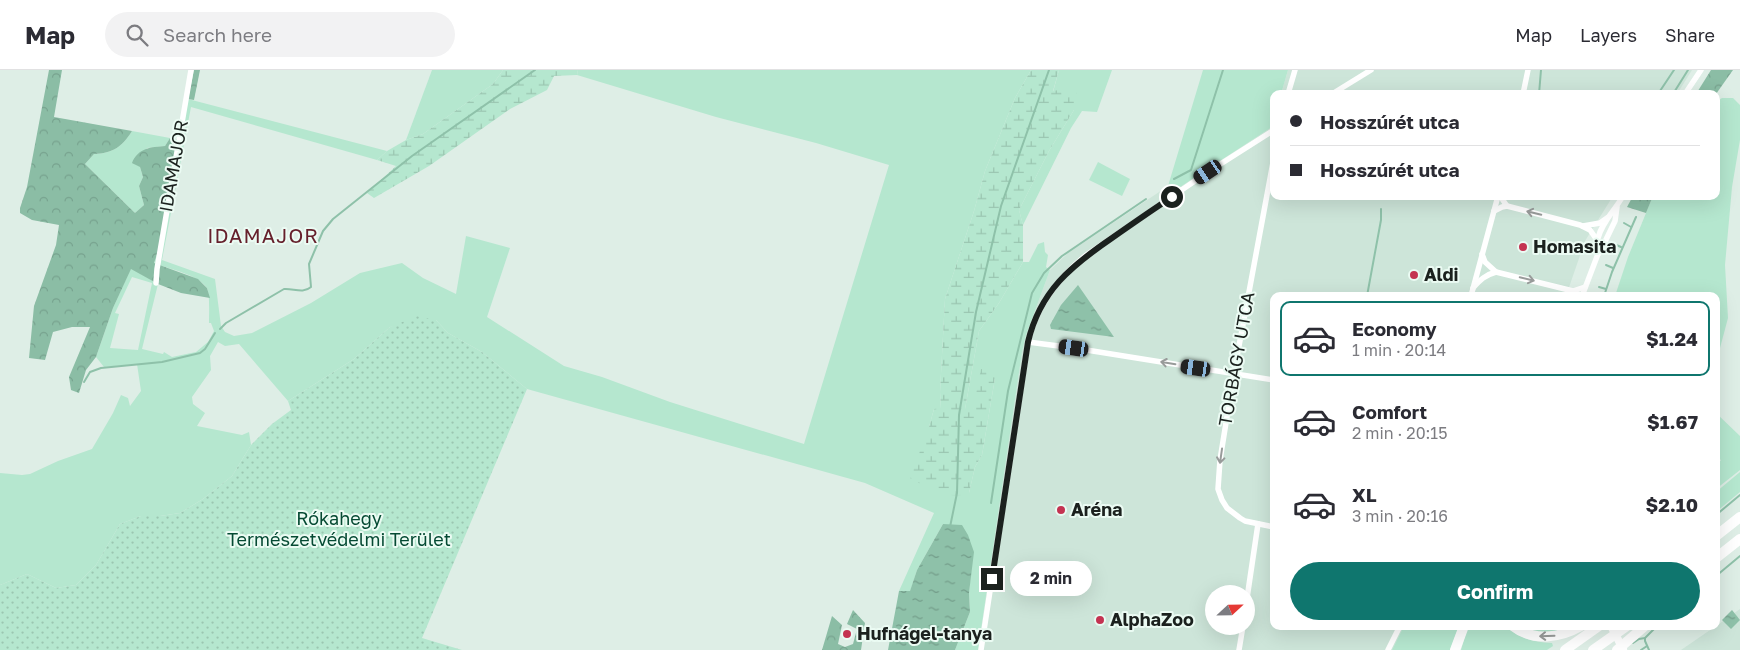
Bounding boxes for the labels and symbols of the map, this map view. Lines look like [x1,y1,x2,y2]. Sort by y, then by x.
street label: IDAMAJOR [154,118,192,214]
car [1191,157,1224,187]
route start [1161,186,1183,208]
one-way arrow [1527,208,1543,217]
district label: IDAMAJOR [207,223,319,247]
place label: Homasita [1533,235,1616,257]
marker: Homasita [1517,241,1529,253]
place label: Aldi [1424,263,1459,285]
marker: Aldi [1408,269,1420,281]
one-way arrow [1519,275,1535,284]
street label: TORBÁGY UTCA [1213,290,1259,428]
car [1058,338,1089,358]
one-way arrow [1161,358,1177,368]
car [1180,358,1211,378]
one-way arrow [1216,448,1226,464]
place label: Aréna [1071,498,1122,520]
marker: Aréna [1055,504,1067,516]
park label: Rókahegy Természetvédelmi Terület [227,507,451,550]
callout: 2 min [1010,562,1092,596]
route end [981,568,1003,590]
north arrow [1205,585,1255,635]
place label: AlphaZoo [1110,608,1194,630]
marker: AlphaZoo [1094,614,1106,626]
place label: Hufnágel-tanya [857,622,992,644]
marker: Hufnágel-tanya [841,628,853,640]
one-way arrow [1539,631,1556,641]

